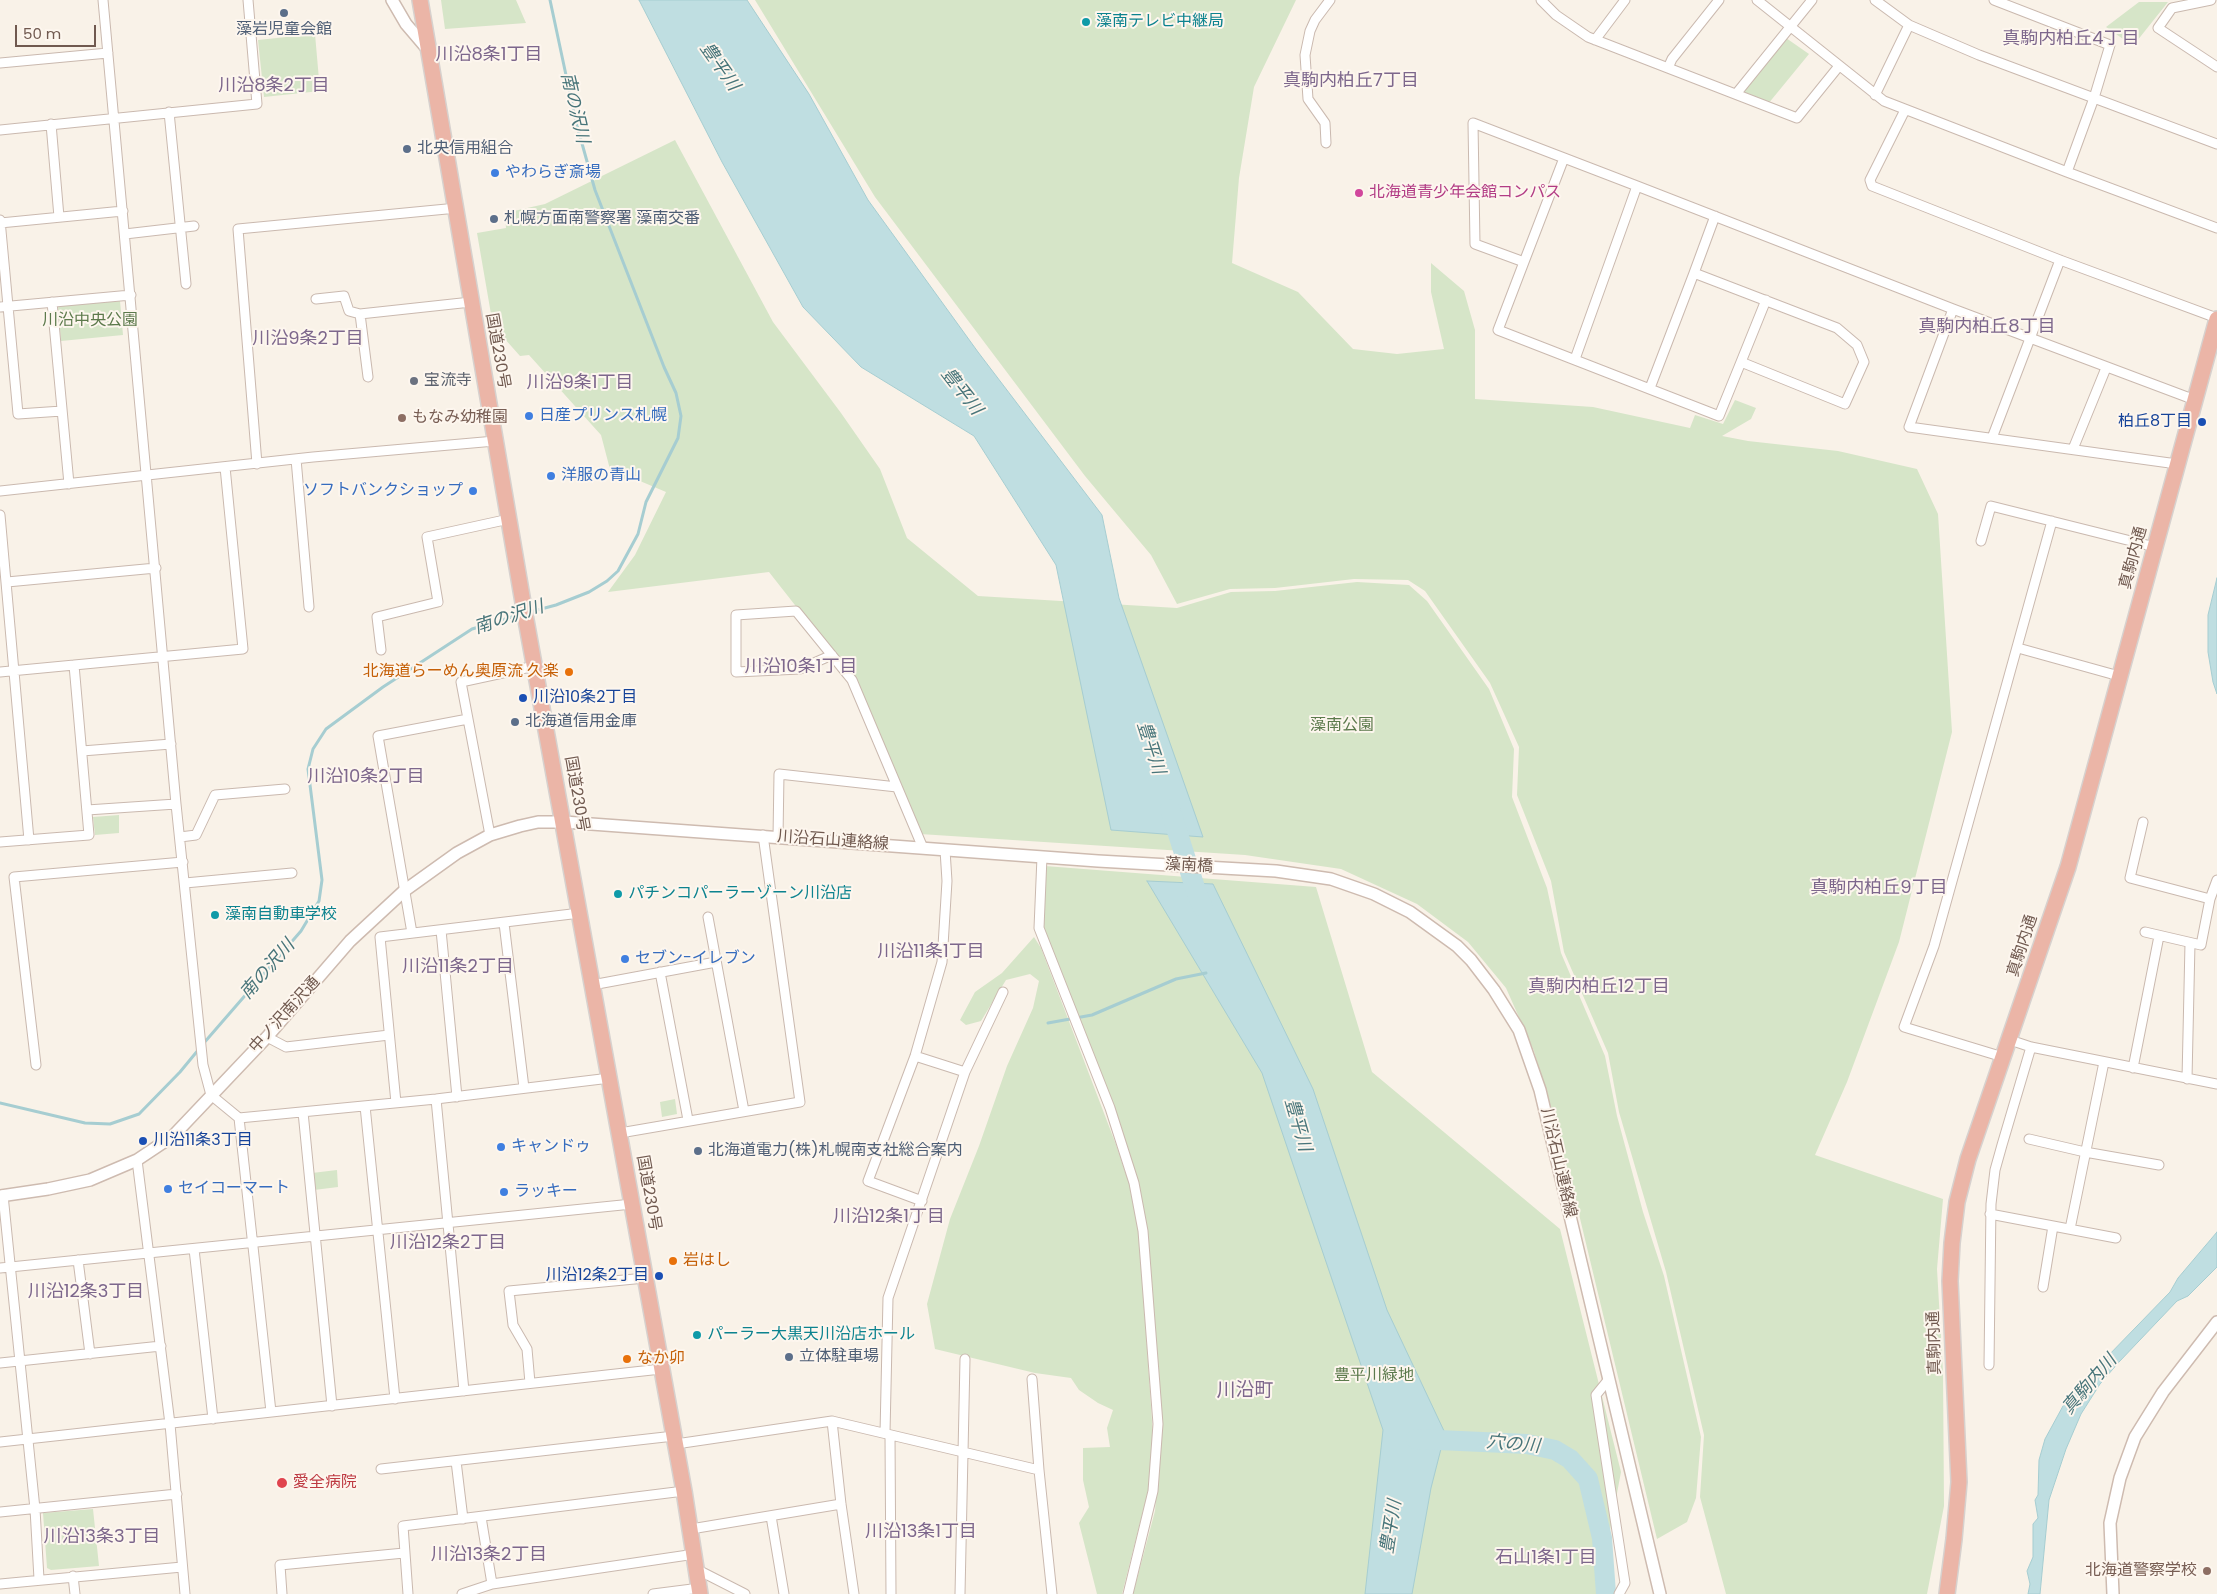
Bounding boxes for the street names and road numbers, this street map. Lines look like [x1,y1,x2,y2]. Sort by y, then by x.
street label: 国道230号 [481,312,513,390]
street label: 真駒内通 [2116,525,2152,591]
street label: 国道230号 [560,755,592,833]
street label: 川沿石山連絡線 [776,828,890,854]
street label: 藻南橋 [1165,855,1213,877]
street label: 真駒内通 [2004,913,2042,979]
street label: 中ノ沢南沢通 [246,973,324,1057]
street label: 川沿石山連絡線 [1536,1106,1580,1220]
street label: 国道230号 [632,1154,664,1232]
street label: 真駒内通 [1924,1311,1946,1375]

